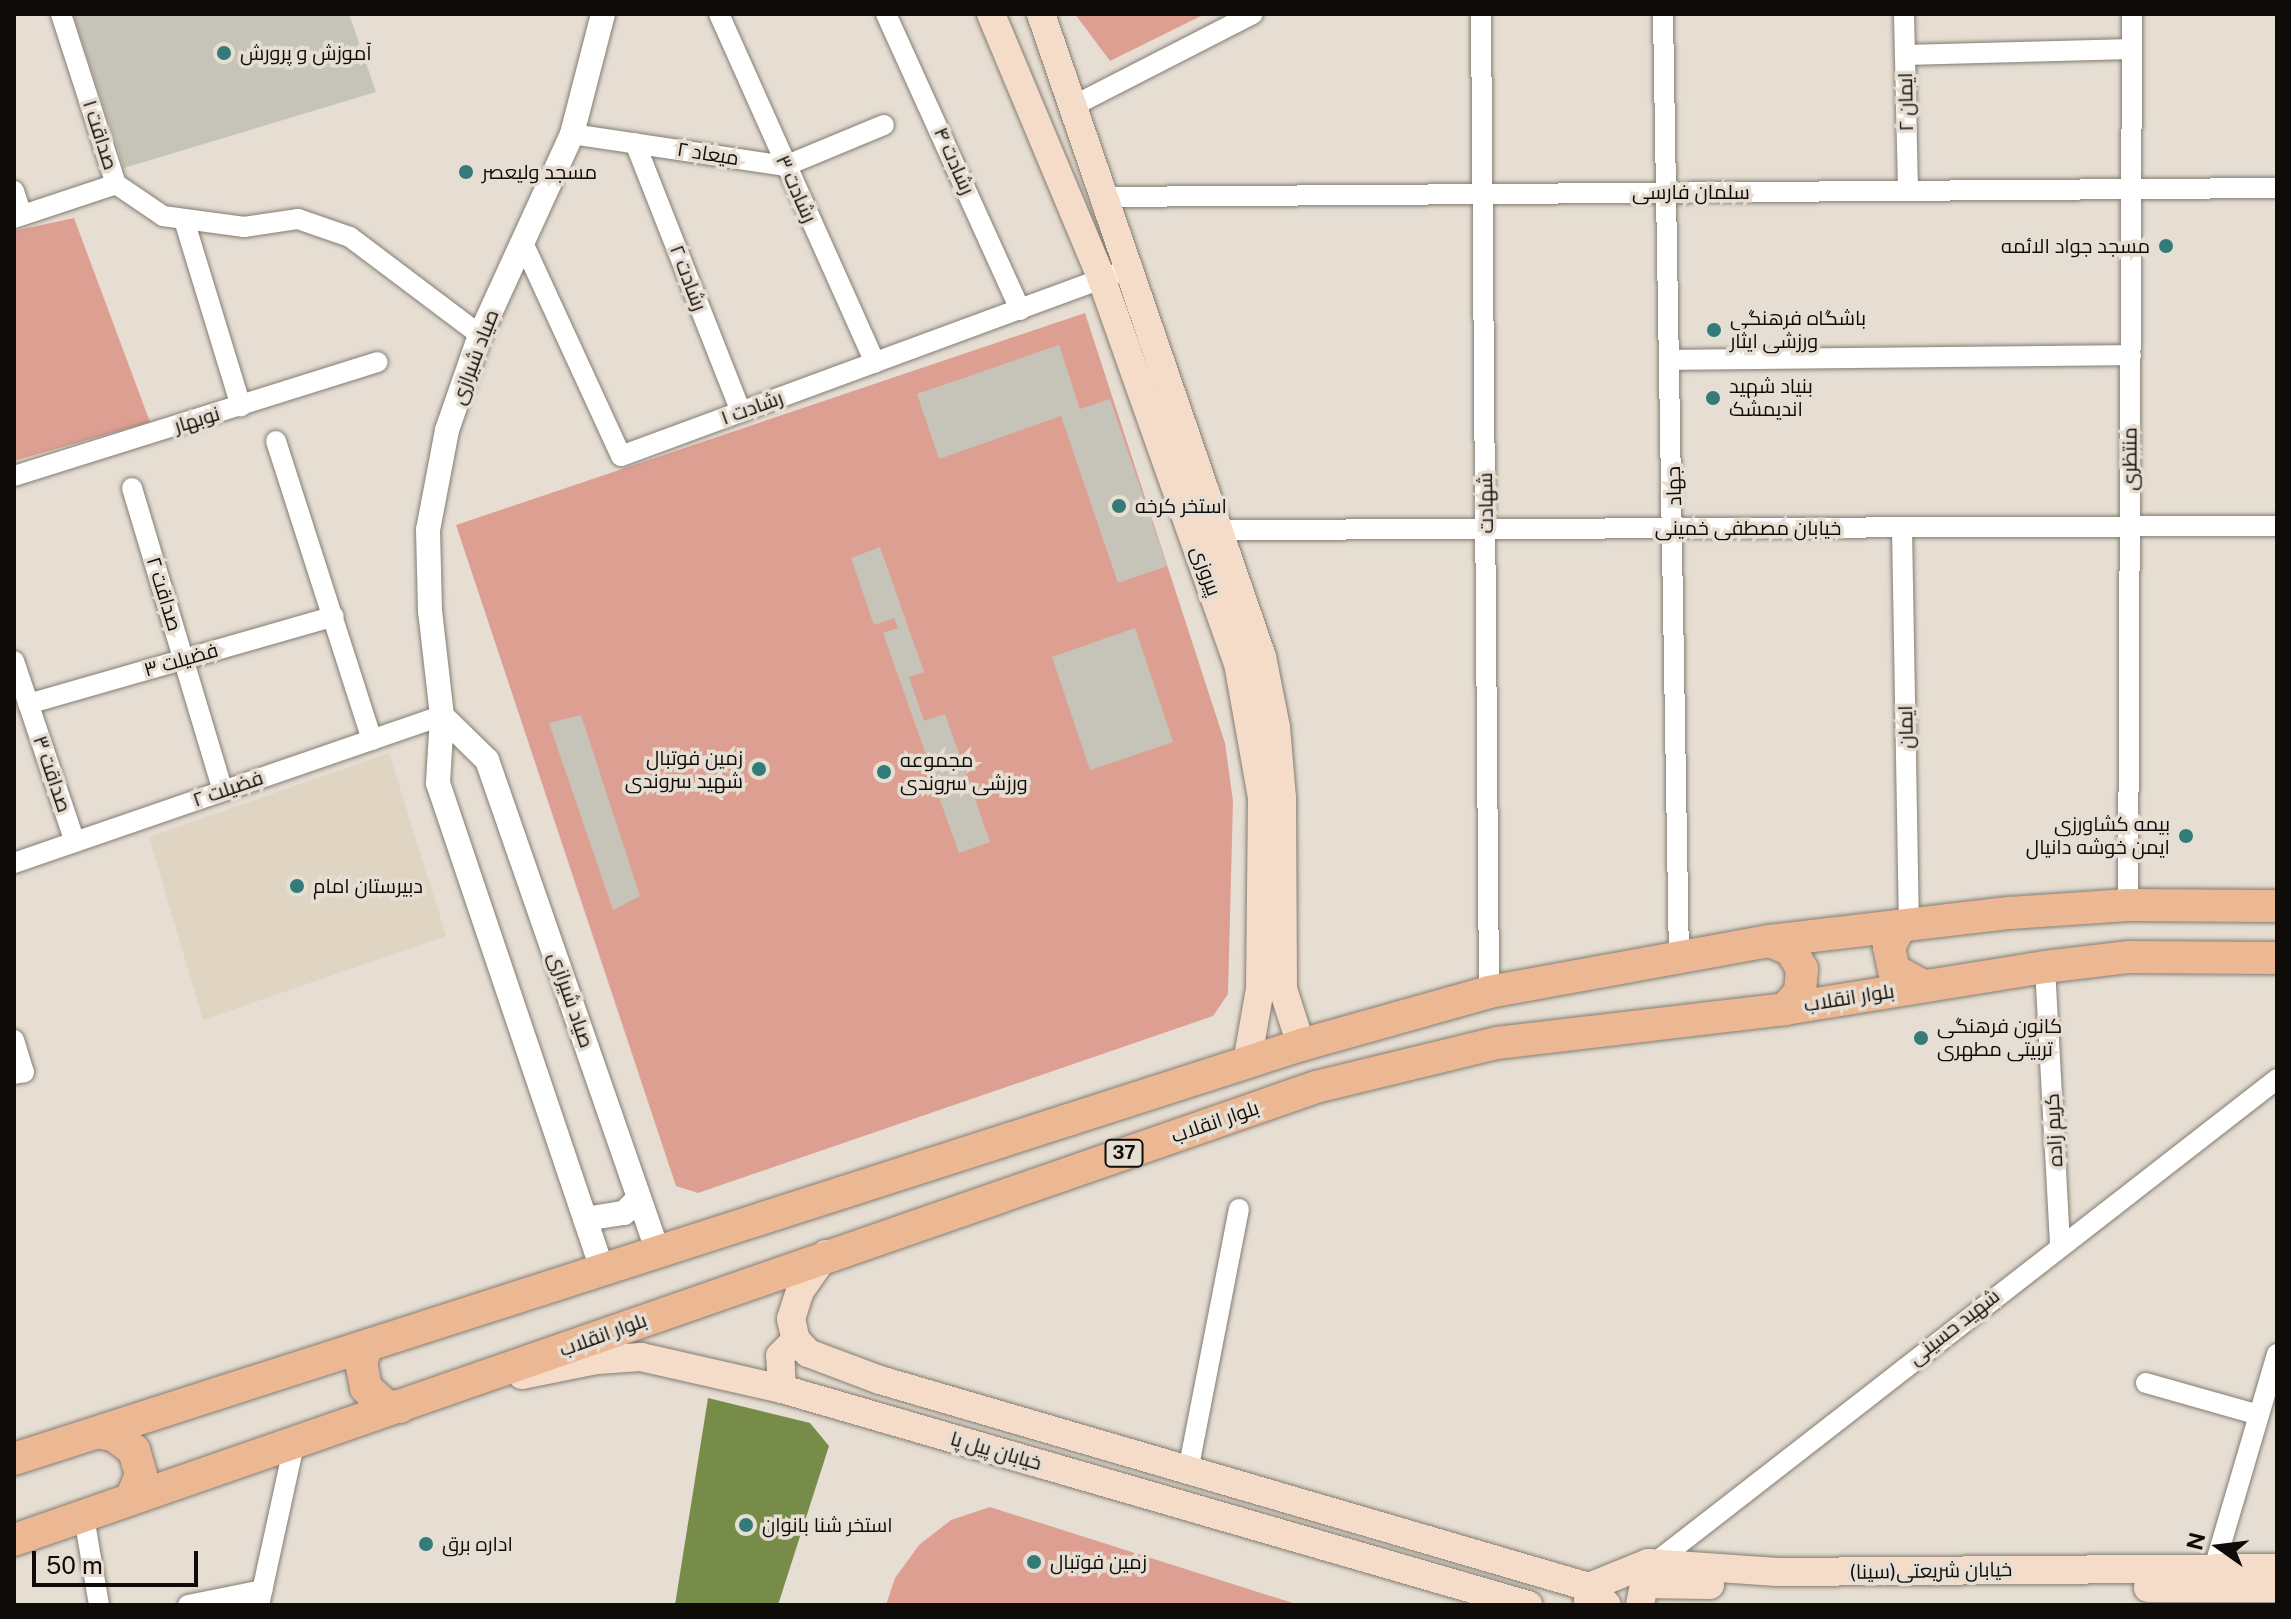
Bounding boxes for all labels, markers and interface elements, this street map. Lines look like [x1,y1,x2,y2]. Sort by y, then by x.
place label: آموزش و پرورش [240,41,372,65]
marker: آموزش و پرورش [215,44,233,62]
street label: ایمان ۲ [1893,72,1919,132]
street label: صداقت ۱ [77,97,123,173]
street label: رشادت ۴ [929,124,979,198]
street label: میعاد ۲ [675,137,741,171]
street label: رشادت ۳ [770,151,822,227]
place label: مسجد ولیعصر [482,160,597,184]
marker: مسجد ولیعصر [457,163,475,181]
street label: سلمان فارسی [1632,180,1750,204]
place label: مسجد جواد الائمه [2001,234,2150,258]
marker: مسجد جواد الائمه [2157,237,2175,255]
street label: رشادت ۲ [665,242,711,314]
street label: صیاد شیرازی [446,306,504,408]
place label: باشگاه فرهنگی ورزشی ایثار [1730,306,1866,353]
marker: باشگاه فرهنگی ورزشی ایثار [1705,321,1723,339]
place label: بنیاد شهید اندیمشک [1729,374,1813,421]
street label: رشادت ۱ [718,386,786,430]
marker: بنیاد شهید اندیمشک [1704,389,1722,407]
street label: نوبهار [171,402,223,438]
street label: منتظری [2118,427,2142,491]
street label: جهاد [1661,466,1687,506]
street label: شهادت [1473,472,1499,534]
place label: استخر کرخه [1135,494,1227,518]
marker: استخر کرخه [1110,497,1128,515]
street label: خیابان مصطفی خمینی [1655,516,1841,540]
street label: پیروزی [1186,543,1226,599]
street label: صداقت ۲ [141,554,187,634]
street label: فضیلت ۳ [141,638,221,682]
street label: ایمان [1894,705,1918,749]
street label: صداقت ۳ [28,733,76,815]
place label: زمین فوتبال شهید سروندی [625,746,743,793]
place label: مجموعه ورزشی سروندی [900,748,1028,795]
marker: زمین فوتبال شهید سروندی [750,760,768,778]
marker: مجموعه ورزشی سروندی [875,763,893,781]
street label: فضیلت ۲ [190,766,266,812]
place label: بیمه کشاورزی ایمن خوشه دانیال [2026,812,2170,859]
marker: بیمه کشاورزی ایمن خوشه دانیال [2177,827,2195,845]
place label: دبیرستان امام [313,874,423,898]
marker: دبیرستان امام [288,877,306,895]
street label: صیاد شیرازی [543,949,599,1051]
street label: بلوار انقلاب [1802,979,1896,1017]
place label: کانون فرهنگی تربیتی مطهری [1937,1014,2062,1061]
marker: کانون فرهنگی تربیتی مطهری [1912,1029,1930,1047]
street label: کریم زاده [2040,1092,2068,1168]
street label: بلوار انقلاب [1168,1096,1262,1148]
road number: 37 [1104,1139,1144,1167]
street label: شهید حسینی [1904,1284,2004,1370]
street label: بلوار انقلاب [556,1308,650,1362]
street label: خیابان پیل پا [948,1427,1044,1475]
north arrow [2179,1507,2259,1587]
place label: استخر شنا بانوان [762,1513,893,1537]
marker: استخر شنا بانوان [737,1516,755,1534]
text: N [2181,1530,2210,1553]
place label: اداره برق [442,1532,513,1556]
scale bar [36,1535,202,1585]
marker: اداره برق [417,1535,435,1553]
place label: زمین فوتبال [1050,1550,1147,1574]
text: 50 m [46,1551,103,1579]
marker: زمین فوتبال [1025,1553,1043,1571]
street label: خیابان شریعتی(سینا) [1850,1558,2012,1584]

